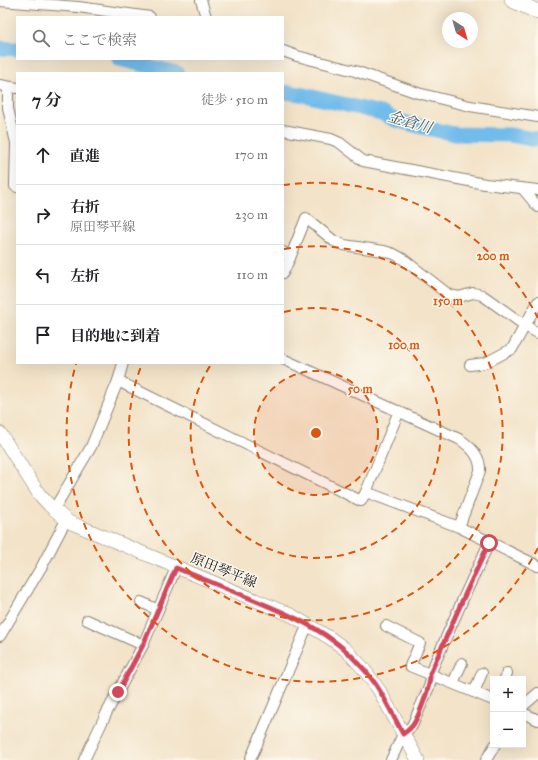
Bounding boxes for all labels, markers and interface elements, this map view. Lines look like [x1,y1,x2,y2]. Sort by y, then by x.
north arrow [442,12,478,48]
search box [16,16,284,60]
icon: search [30,27,52,49]
text: ここで検索 [62,31,137,49]
text: 7 分 [32,90,62,111]
text: 徒歩 · 510 m [201,92,268,108]
water label: 金倉川 [386,107,436,137]
icon: ahead [32,144,54,166]
text: 直進 [70,147,100,165]
text: 170 m [235,147,268,163]
text: 右折 [70,198,100,216]
icon: right [32,204,54,226]
text: 230 m [235,207,268,223]
text: 原田琴平線 [70,219,135,235]
text: 200 m [477,249,510,263]
icon: left [32,264,54,286]
text: 左折 [70,267,100,285]
text: 110 m [236,267,268,283]
text: 150 m [433,294,464,308]
icon: arrive [32,324,54,346]
text: 目的地に到着 [70,327,160,345]
text: 100 m [388,338,421,352]
text: 50 m [347,382,374,396]
centre of rings [309,426,323,440]
route start [480,534,498,552]
street label: 原田琴平線 [188,549,259,591]
map controls [490,676,526,748]
button: + [490,676,526,712]
route end [109,683,127,701]
button: − [490,712,526,748]

